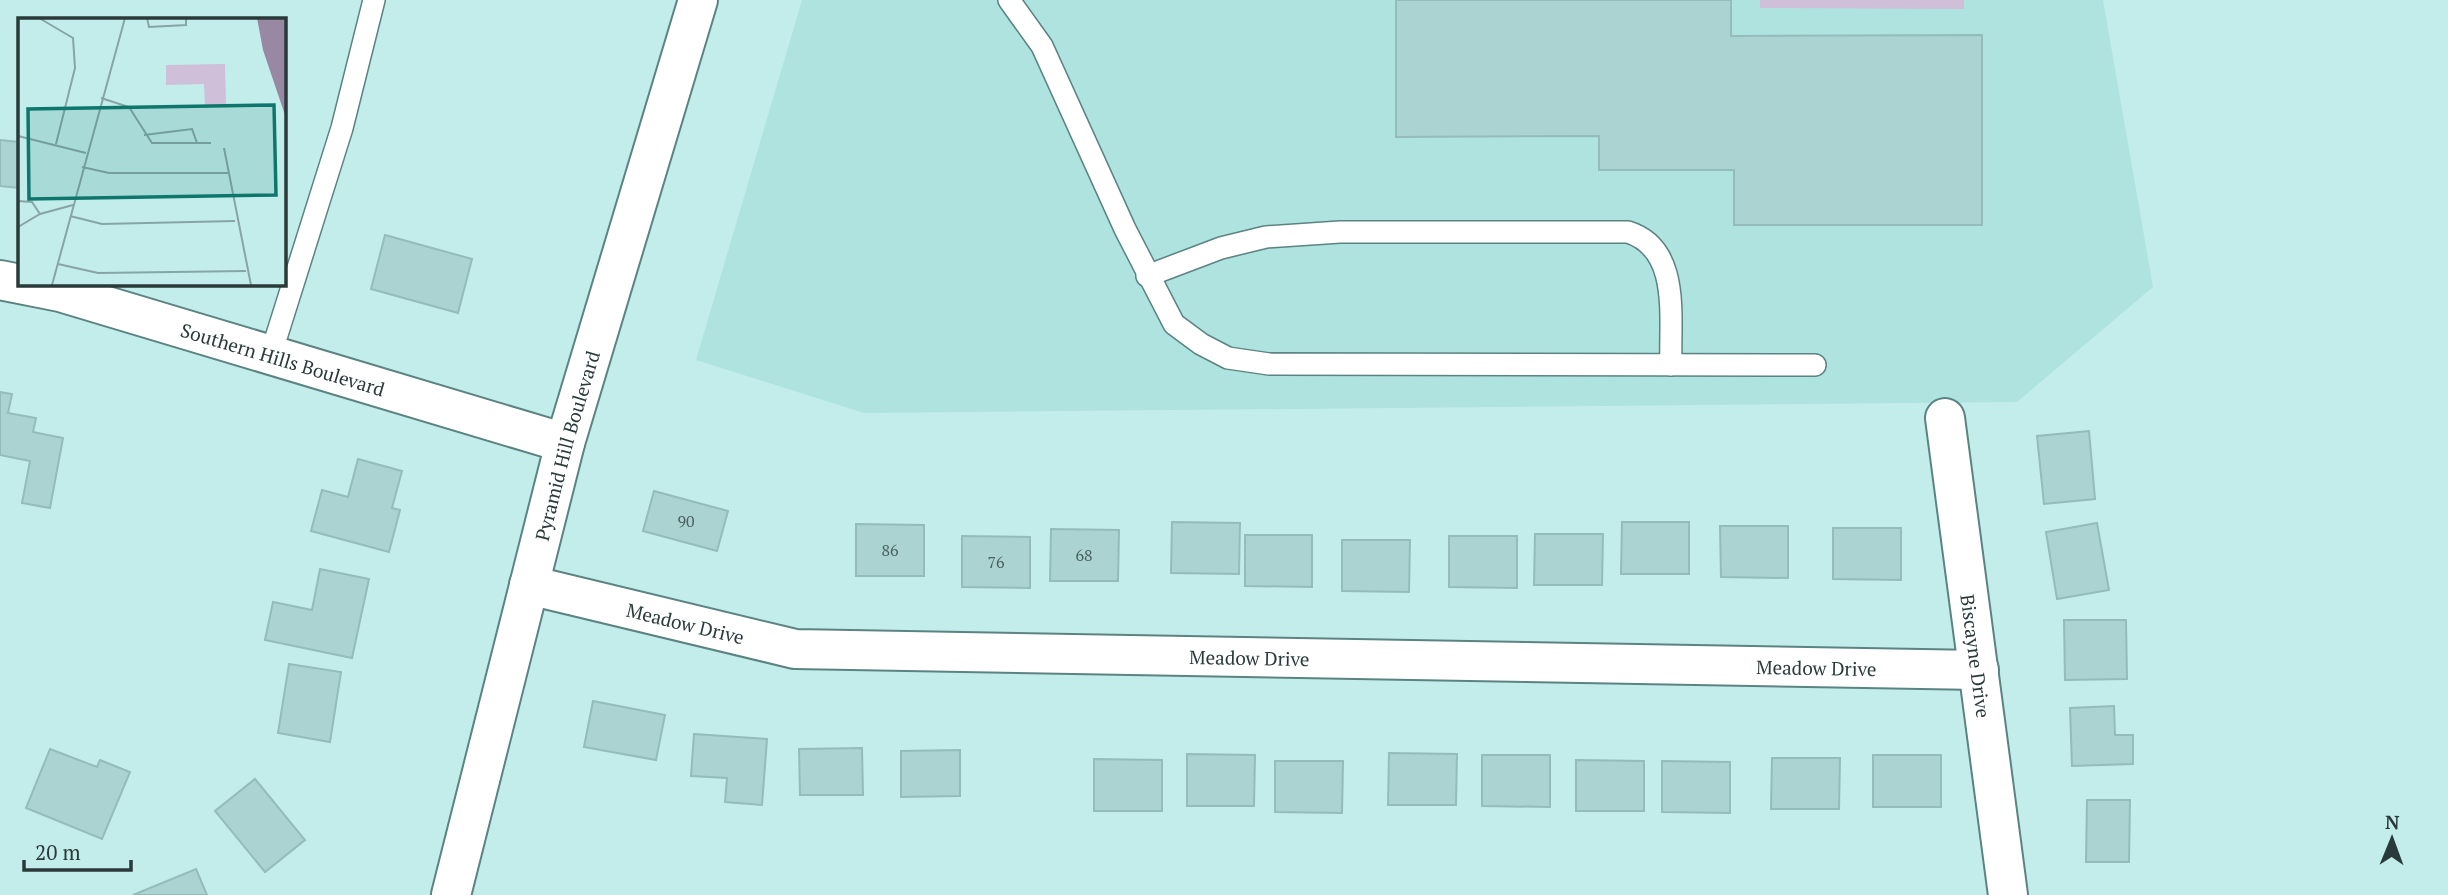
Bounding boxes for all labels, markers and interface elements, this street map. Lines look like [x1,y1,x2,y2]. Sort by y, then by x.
inset map [18,18,285,285]
street label: Southern Hills Boulevard [178,316,388,401]
street label: Pyramid Hill Boulevard [528,347,605,543]
house number: 90 [677,510,695,532]
house number: 86 [881,539,899,561]
house number: 68 [1075,544,1093,566]
house number: 76 [987,551,1005,573]
street label: Biscayne Drive [1956,593,1997,719]
street label: Meadow Drive [624,596,747,649]
street label: Meadow Drive [1189,643,1310,671]
street label: Meadow Drive [1756,654,1877,681]
north arrow [2357,804,2427,874]
text: N [2385,809,2400,834]
scale bar [24,828,131,872]
text: 20 m [35,838,81,866]

